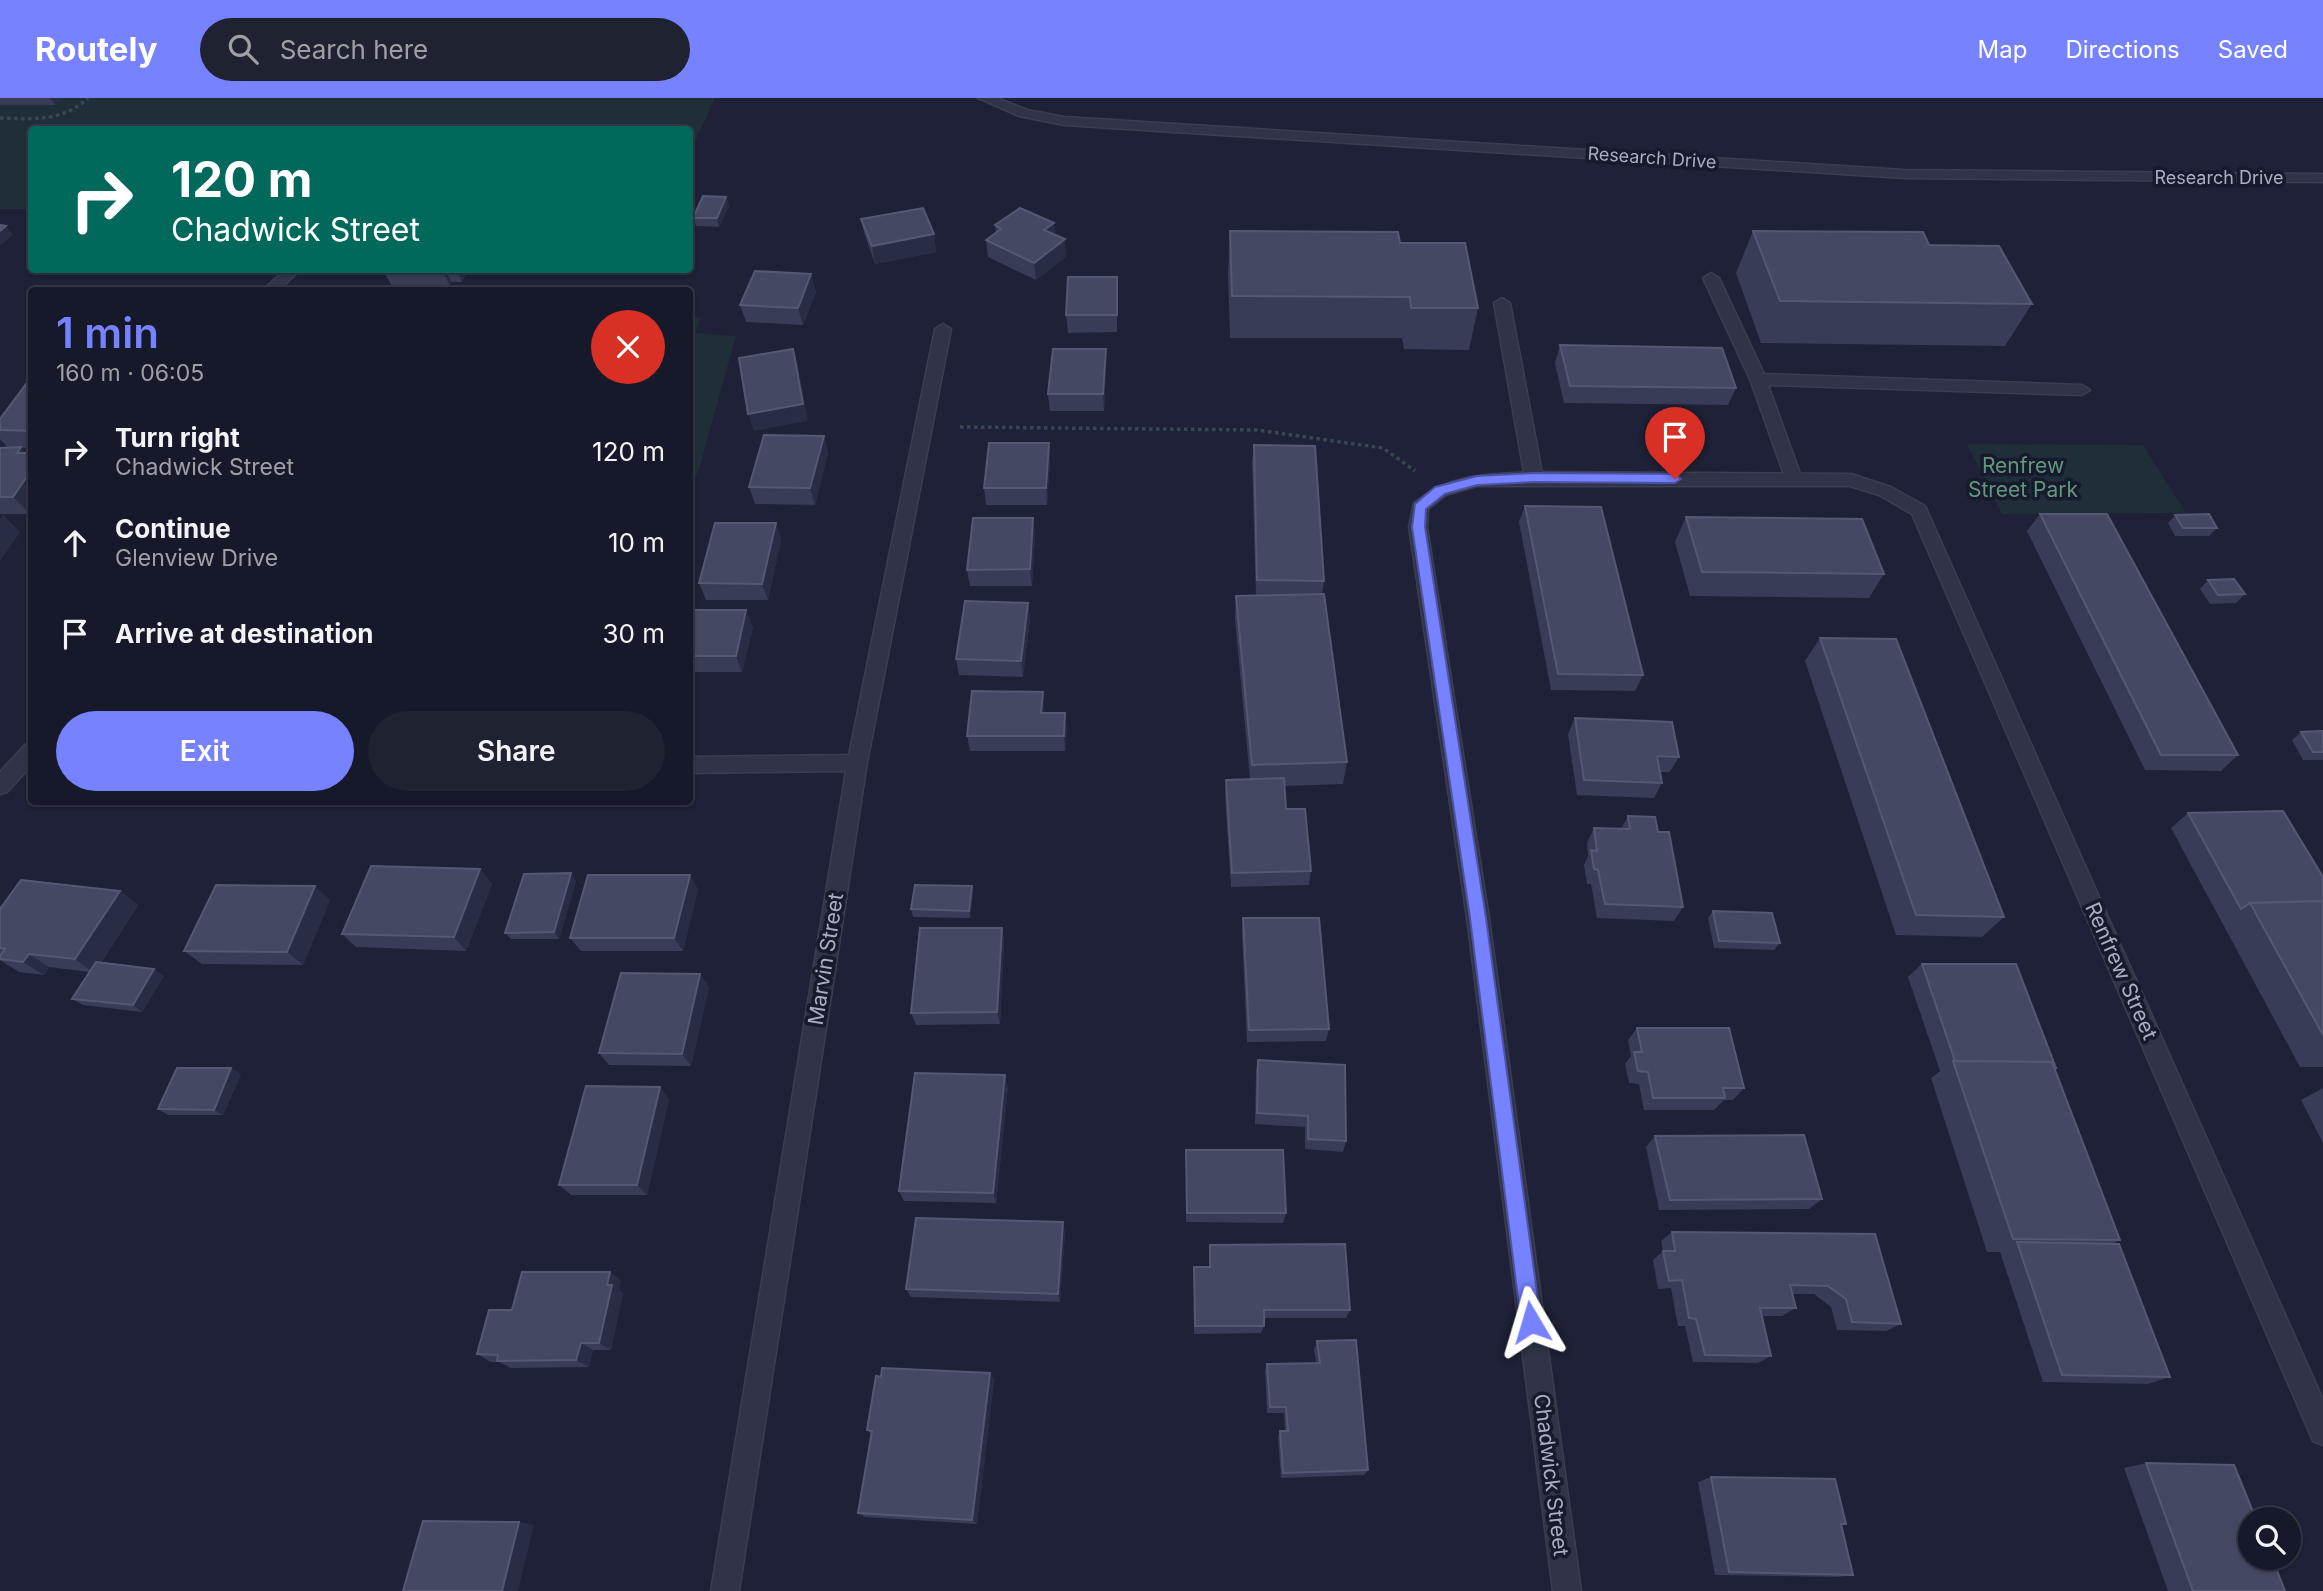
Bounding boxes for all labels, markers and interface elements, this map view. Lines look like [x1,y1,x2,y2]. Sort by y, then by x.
search box [200,18,690,81]
text: Routely [35,29,158,69]
icon: search [224,30,262,68]
text: Search here [280,34,428,65]
text: Map [1978,35,2027,64]
text: Directions [2065,35,2180,64]
text: Saved [2218,35,2288,64]
street label: Research Drive [1587,143,1717,172]
text: 120 m [171,150,312,209]
icon: right [56,154,147,245]
street label: Research Drive [2154,167,2284,188]
text: Chadwick Street [171,210,420,249]
text: 1 min [56,307,159,358]
button: close [591,310,665,384]
text: 160 m · 06:05 [56,359,204,387]
pin [1645,407,1705,479]
icon: arrive [1656,418,1694,456]
text: Turn right [115,422,240,453]
icon: right [56,433,94,471]
text: 120 m [592,436,665,467]
text: Chadwick Street [115,453,294,481]
park label: Renfrew Street Park [1968,453,2079,502]
text: Continue [115,513,231,544]
icon: ahead [56,524,94,562]
text: 10 m [608,527,665,558]
text: Glenview Drive [115,544,278,572]
icon: arrive [56,615,94,653]
text: Arrive at destination [115,618,374,649]
text: 30 m [602,618,665,649]
button: Exit [56,711,354,791]
button: Share [368,711,665,791]
street label: Marvin Street [803,891,848,1027]
street label: Renfrew Street [2080,898,2163,1043]
position arrow [1494,1285,1568,1359]
street label: Chadwick Street [1529,1392,1574,1558]
map controls [2238,1507,2301,1570]
button: search [2238,1507,2301,1570]

